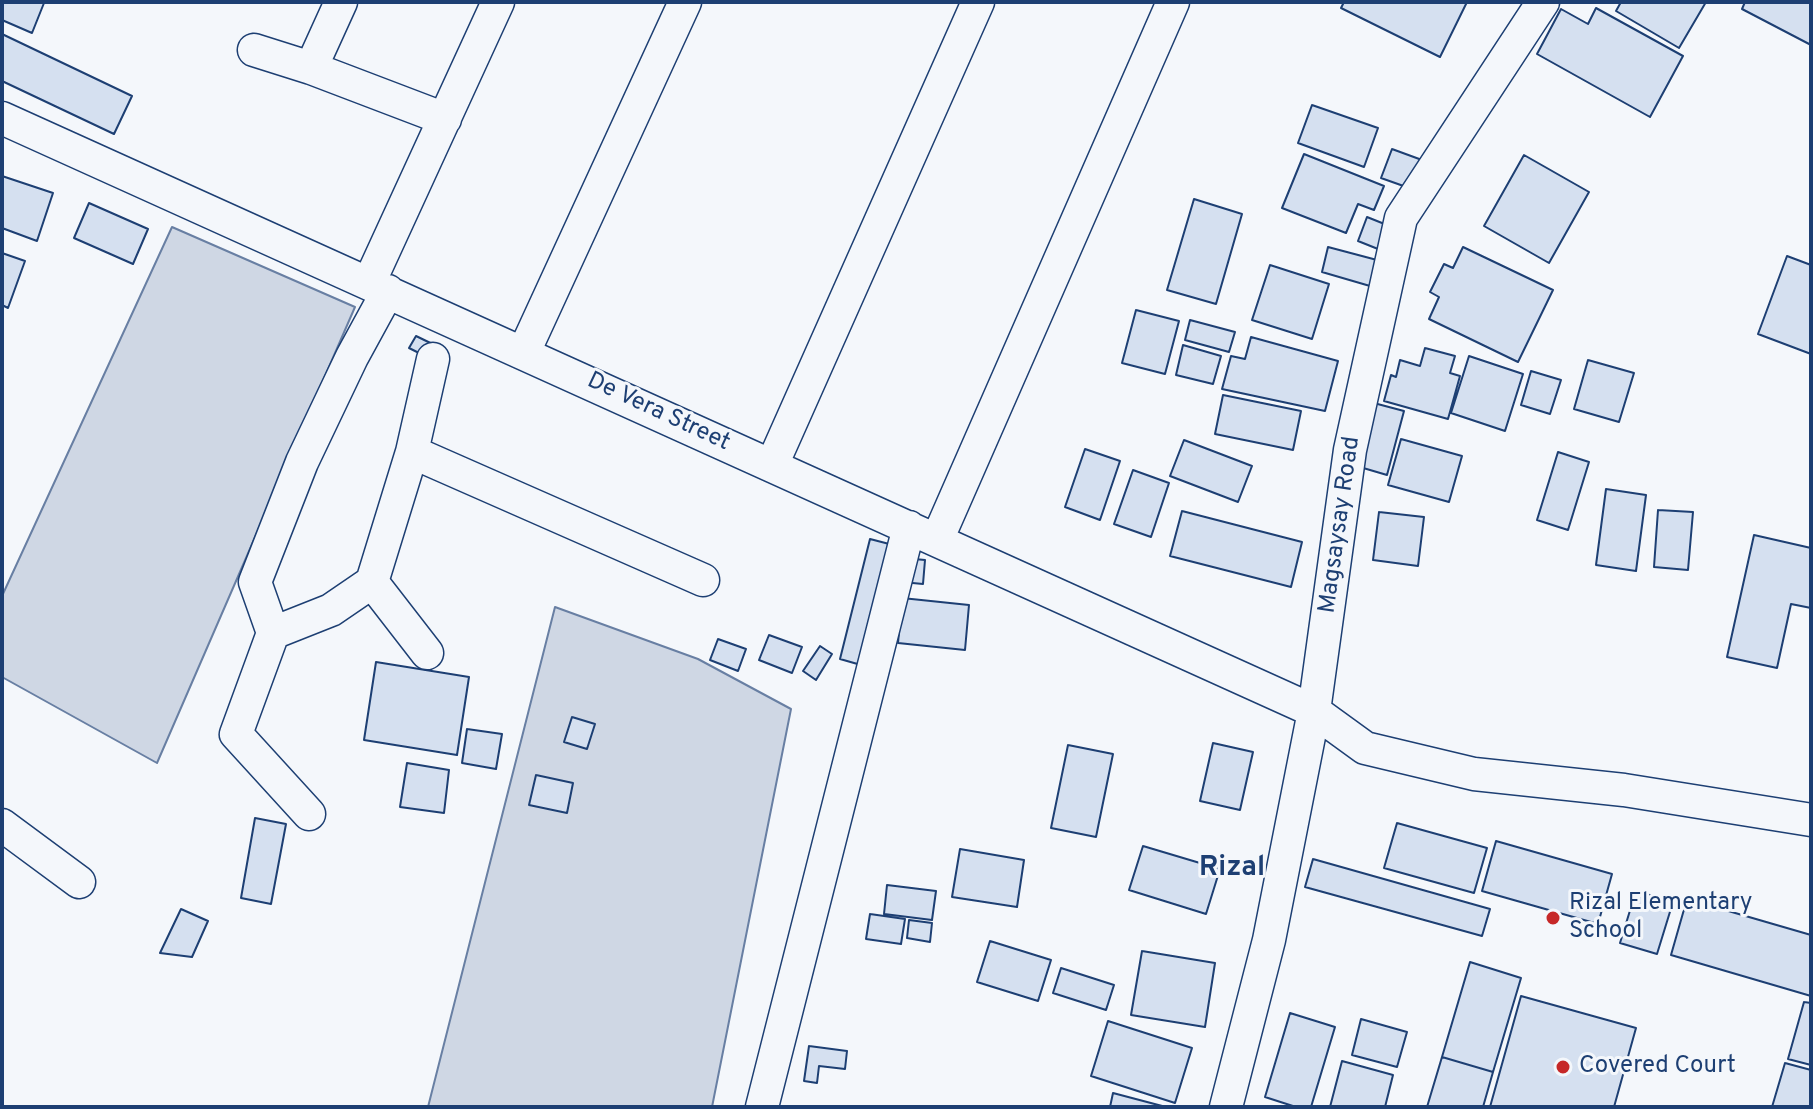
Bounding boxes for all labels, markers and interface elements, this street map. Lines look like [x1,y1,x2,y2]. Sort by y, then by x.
street label: De Vera Street [582,367,734,459]
street label: Magsaysay Road [1314,435,1368,615]
district label: Rizal [1199,852,1265,886]
place label: Rizal Elementary School [1569,890,1753,946]
marker: Rizal Elementary School [1544,909,1562,927]
place label: Covered Court [1579,1053,1736,1081]
marker: Covered Court [1554,1058,1572,1076]

